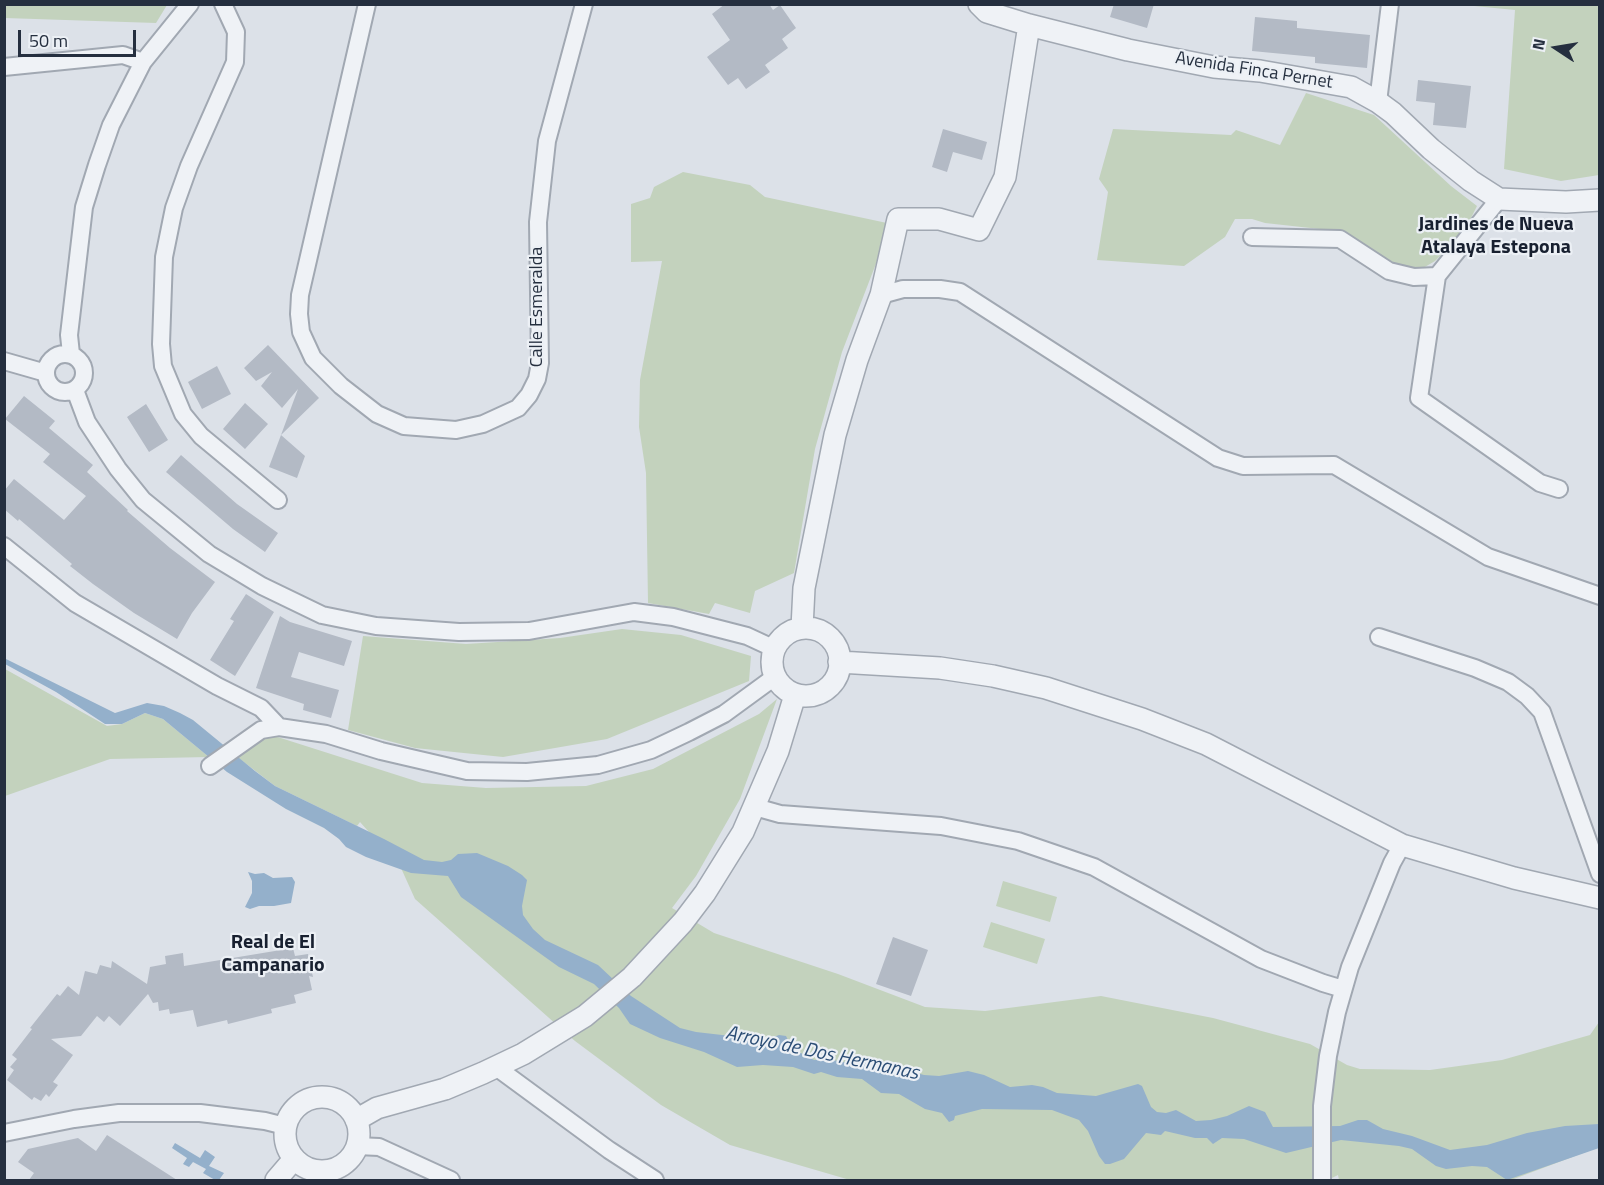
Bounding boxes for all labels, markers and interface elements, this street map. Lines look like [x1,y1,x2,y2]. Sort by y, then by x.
scale bar [21,18,140,56]
north arrow [1526,18,1586,78]
text: 50 m [29,27,68,54]
text: N [1526,36,1551,52]
street label: Avenida Finca Pernet [1174,48,1334,94]
district label: Jardines de Nueva Atalaya Estepona [1418,213,1574,260]
street label: Calle Esmeralda [527,247,549,367]
district label: Real de El Campanario [221,931,325,978]
water label: Arroyo de Dos Hermanas [723,1022,921,1086]

